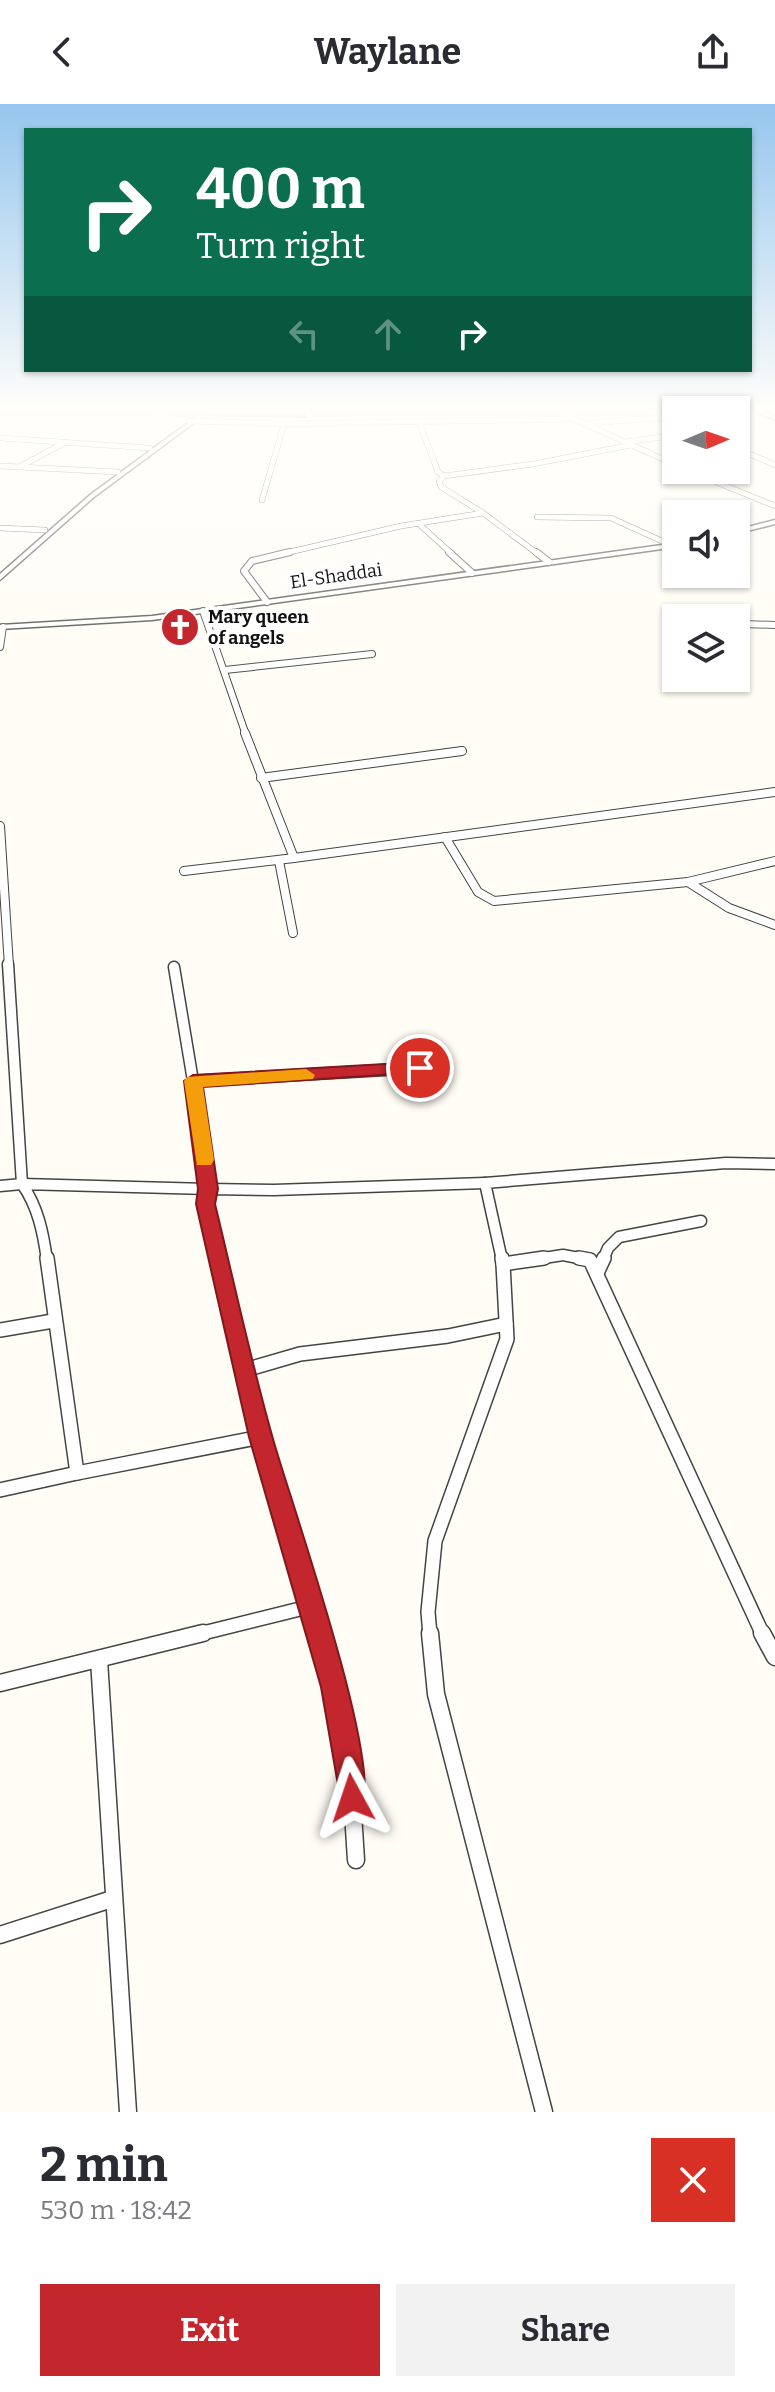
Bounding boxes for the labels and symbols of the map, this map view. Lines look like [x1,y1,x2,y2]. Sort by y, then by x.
north arrow [662,396,750,484]
street label: El-Shaddai [289,559,383,593]
church icon: Mary queen of angels [159,606,201,648]
place label: Mary queen of angels [208,606,309,649]
pin [386,1034,454,1102]
position arrow [310,1756,394,1840]

